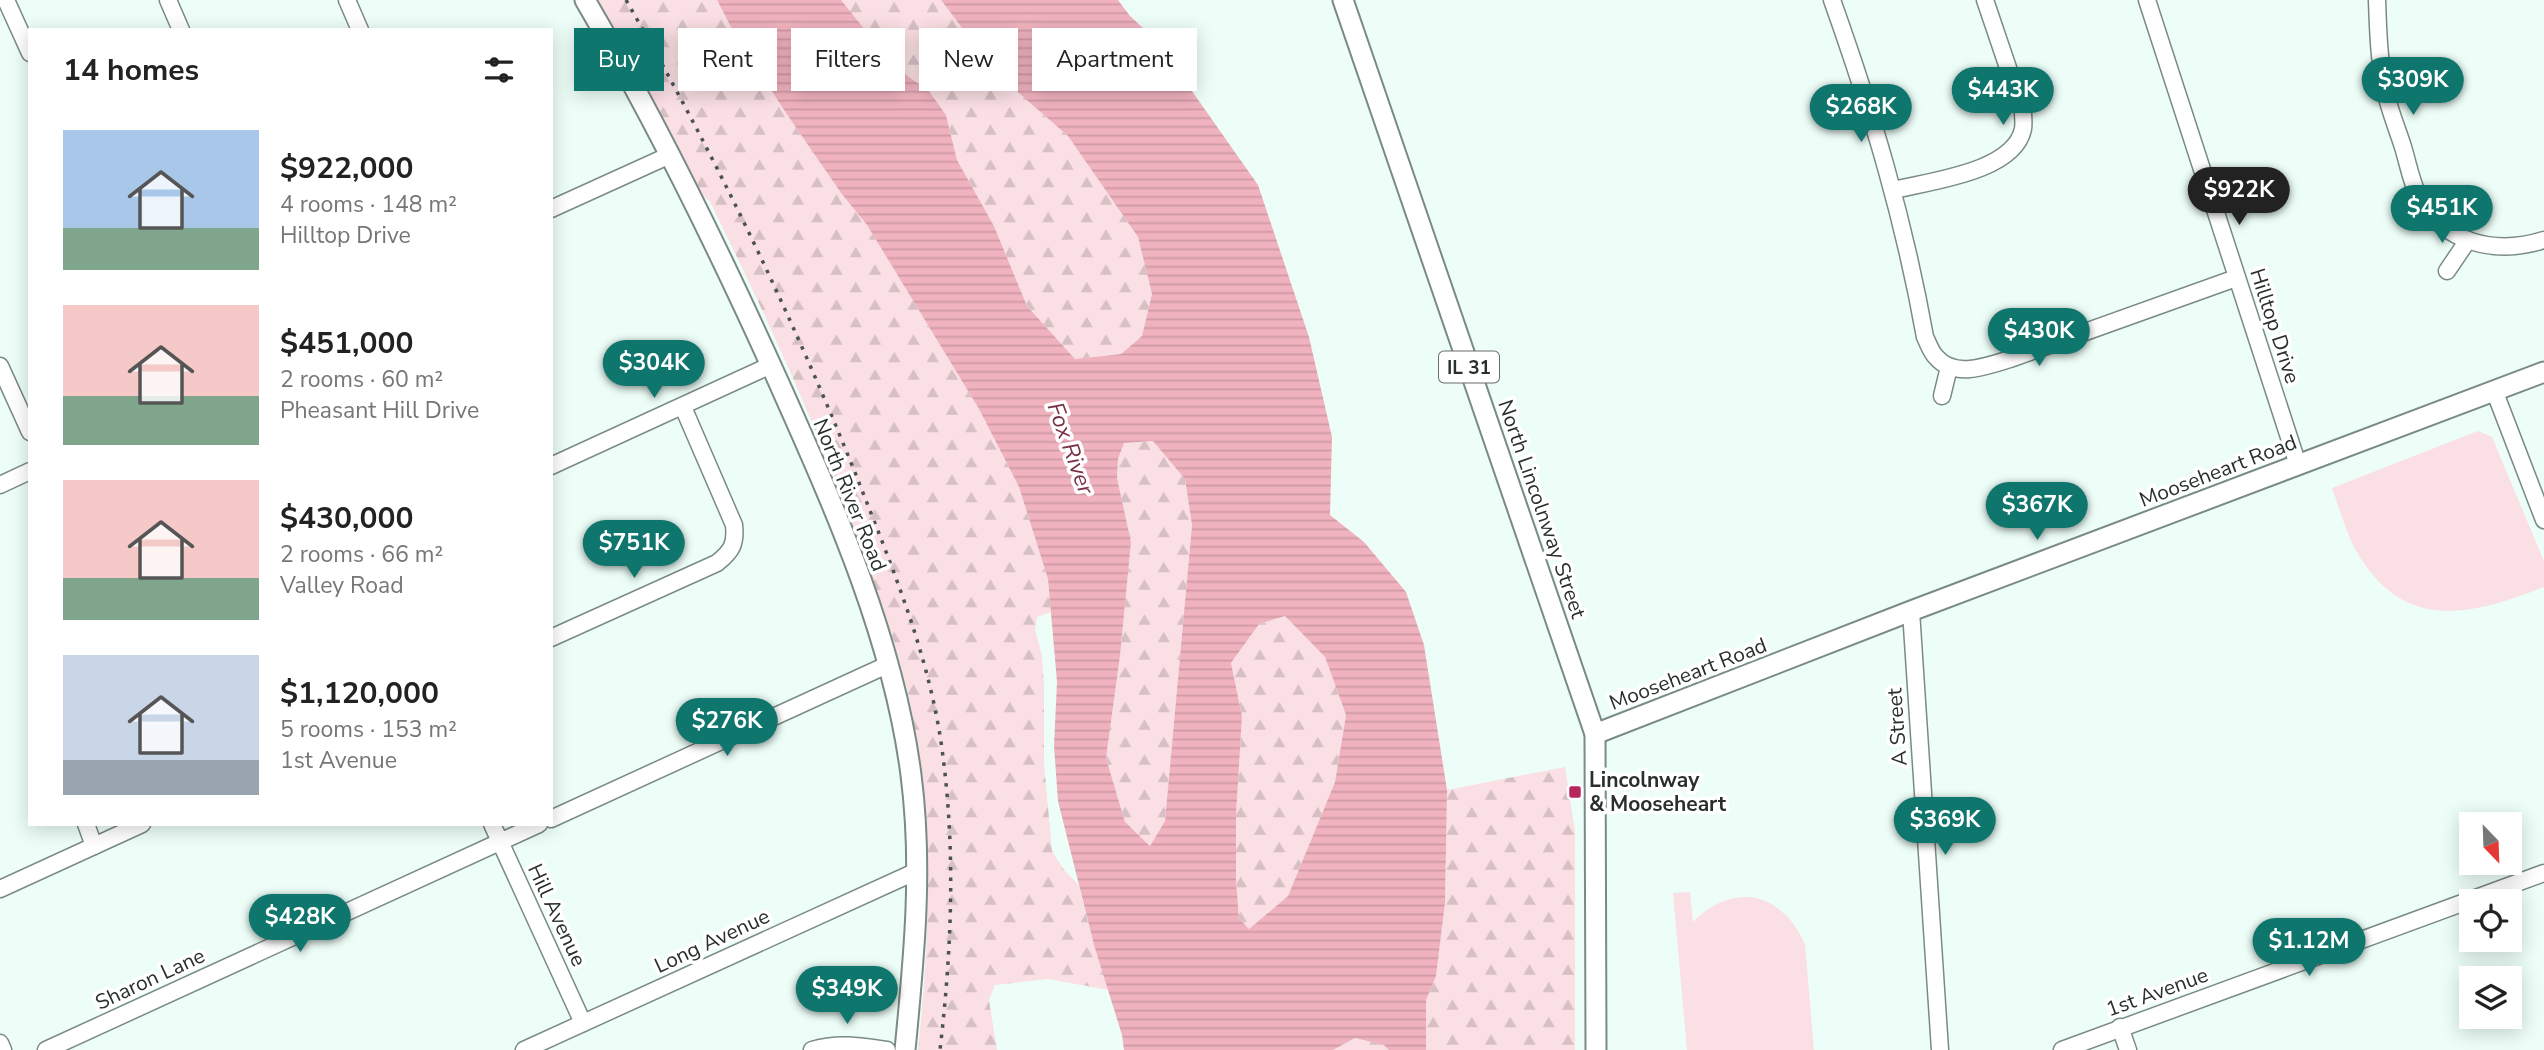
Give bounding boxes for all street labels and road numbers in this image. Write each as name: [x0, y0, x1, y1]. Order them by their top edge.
street label: Hilltop Drive: [2243, 265, 2307, 387]
road number: IL 31: [1439, 352, 1499, 382]
street label: North Lincolnway Street: [1491, 396, 1593, 623]
street label: North River Road: [807, 414, 893, 576]
street label: Mooseheart Road: [2135, 428, 2301, 514]
street label: Mooseheart Road: [1605, 631, 1771, 717]
street label: A Street: [1880, 686, 1914, 767]
street label: Hill Avenue: [521, 859, 593, 971]
street label: Long Avenue: [650, 902, 774, 980]
street label: Sharon Lane: [91, 941, 209, 1017]
street label: 1st Avenue: [2102, 961, 2212, 1023]

